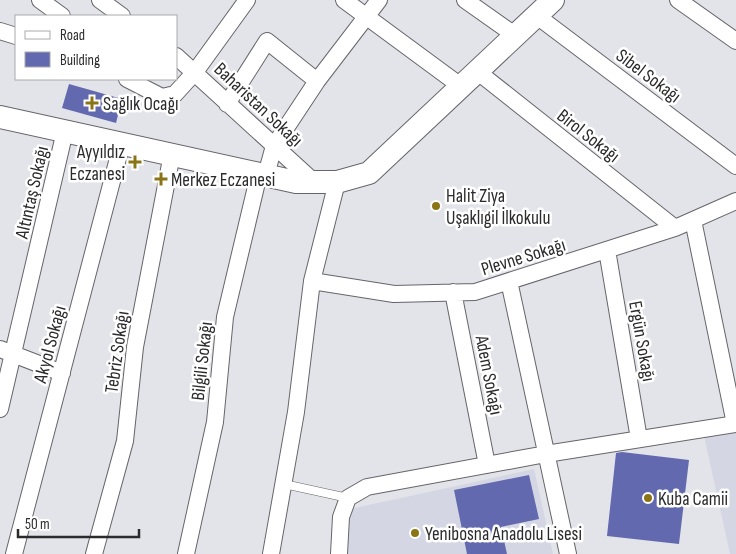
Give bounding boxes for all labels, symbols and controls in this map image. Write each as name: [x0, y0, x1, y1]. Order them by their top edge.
legend: [15, 15, 178, 80]
text: Road: [60, 26, 85, 45]
street label: Sibel Sokağı: [611, 44, 685, 108]
text: Building: [60, 51, 100, 70]
street label: Baharistan Sokağı: [209, 58, 307, 152]
place label: Sağlık Ocağı: [103, 93, 179, 116]
marker: Sağlık Ocağı: [85, 96, 99, 110]
street label: Birol Sokağı: [552, 105, 624, 168]
place label: Ayyıldız Eczanesi: [70, 141, 125, 186]
street label: Altıntaş Sokağı: [10, 144, 54, 242]
marker: Ayyıldız Eczanesi: [129, 156, 141, 168]
place label: Merkez Eczanesi: [171, 169, 275, 192]
marker: Merkez Eczanesi: [155, 173, 167, 185]
place label: Halit Ziya Uşaklıgil İlkokulu: [446, 185, 550, 230]
marker: Halit Ziya Uşaklıgil İlkokulu: [430, 200, 442, 212]
street label: Plevne Sokağı: [479, 234, 568, 281]
street label: Ergün Sokağı: [623, 299, 660, 383]
street label: Akyol Sokağı: [29, 303, 72, 386]
street label: Tebriz Sokağı: [100, 310, 135, 395]
street label: Bilgili Sokağı: [187, 321, 218, 402]
street label: Adem Sokağı: [469, 333, 507, 417]
place label: Kuba Camii: [658, 488, 728, 511]
marker: Kuba Camii: [642, 492, 654, 504]
scale bar: [18, 506, 139, 538]
text: 50 m: [25, 515, 50, 534]
place label: Yenibosna Anadolu Lisesi: [425, 523, 582, 546]
marker: Yenibosna Anadolu Lisesi: [409, 527, 421, 539]

